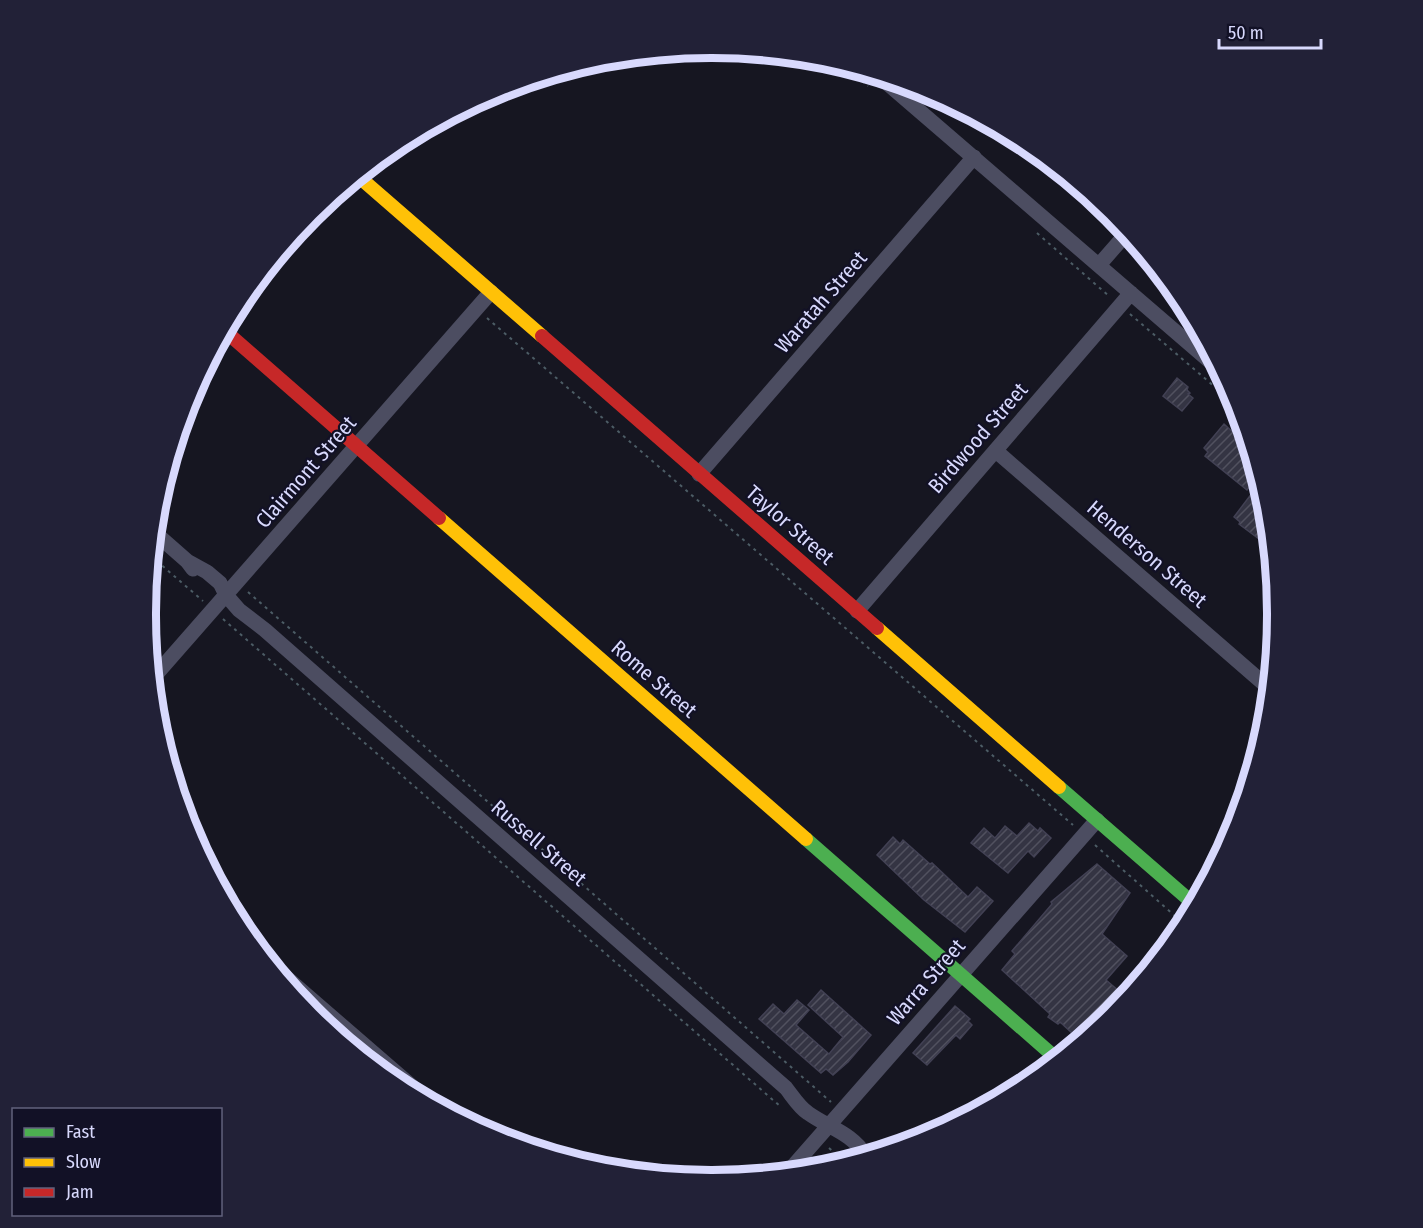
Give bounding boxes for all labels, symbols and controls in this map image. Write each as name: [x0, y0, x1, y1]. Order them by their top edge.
scale bar: [1219, 12, 1321, 50]
text: 50 m: [1228, 22, 1264, 44]
street label: Waratah Street: [770, 245, 873, 358]
street label: Birdwood Street: [923, 377, 1033, 499]
street label: Clairmont Street: [250, 410, 362, 534]
street label: Taylor Street: [741, 480, 840, 570]
street label: Henderson Street: [1082, 495, 1212, 613]
street label: Rome Street: [606, 635, 702, 723]
street label: Russell Street: [486, 794, 592, 892]
street label: Warra Street: [881, 933, 971, 1031]
legend: [12, 1108, 222, 1216]
text: Fast: [66, 1121, 95, 1143]
text: Slow: [66, 1151, 101, 1173]
text: Jam: [66, 1181, 94, 1203]

